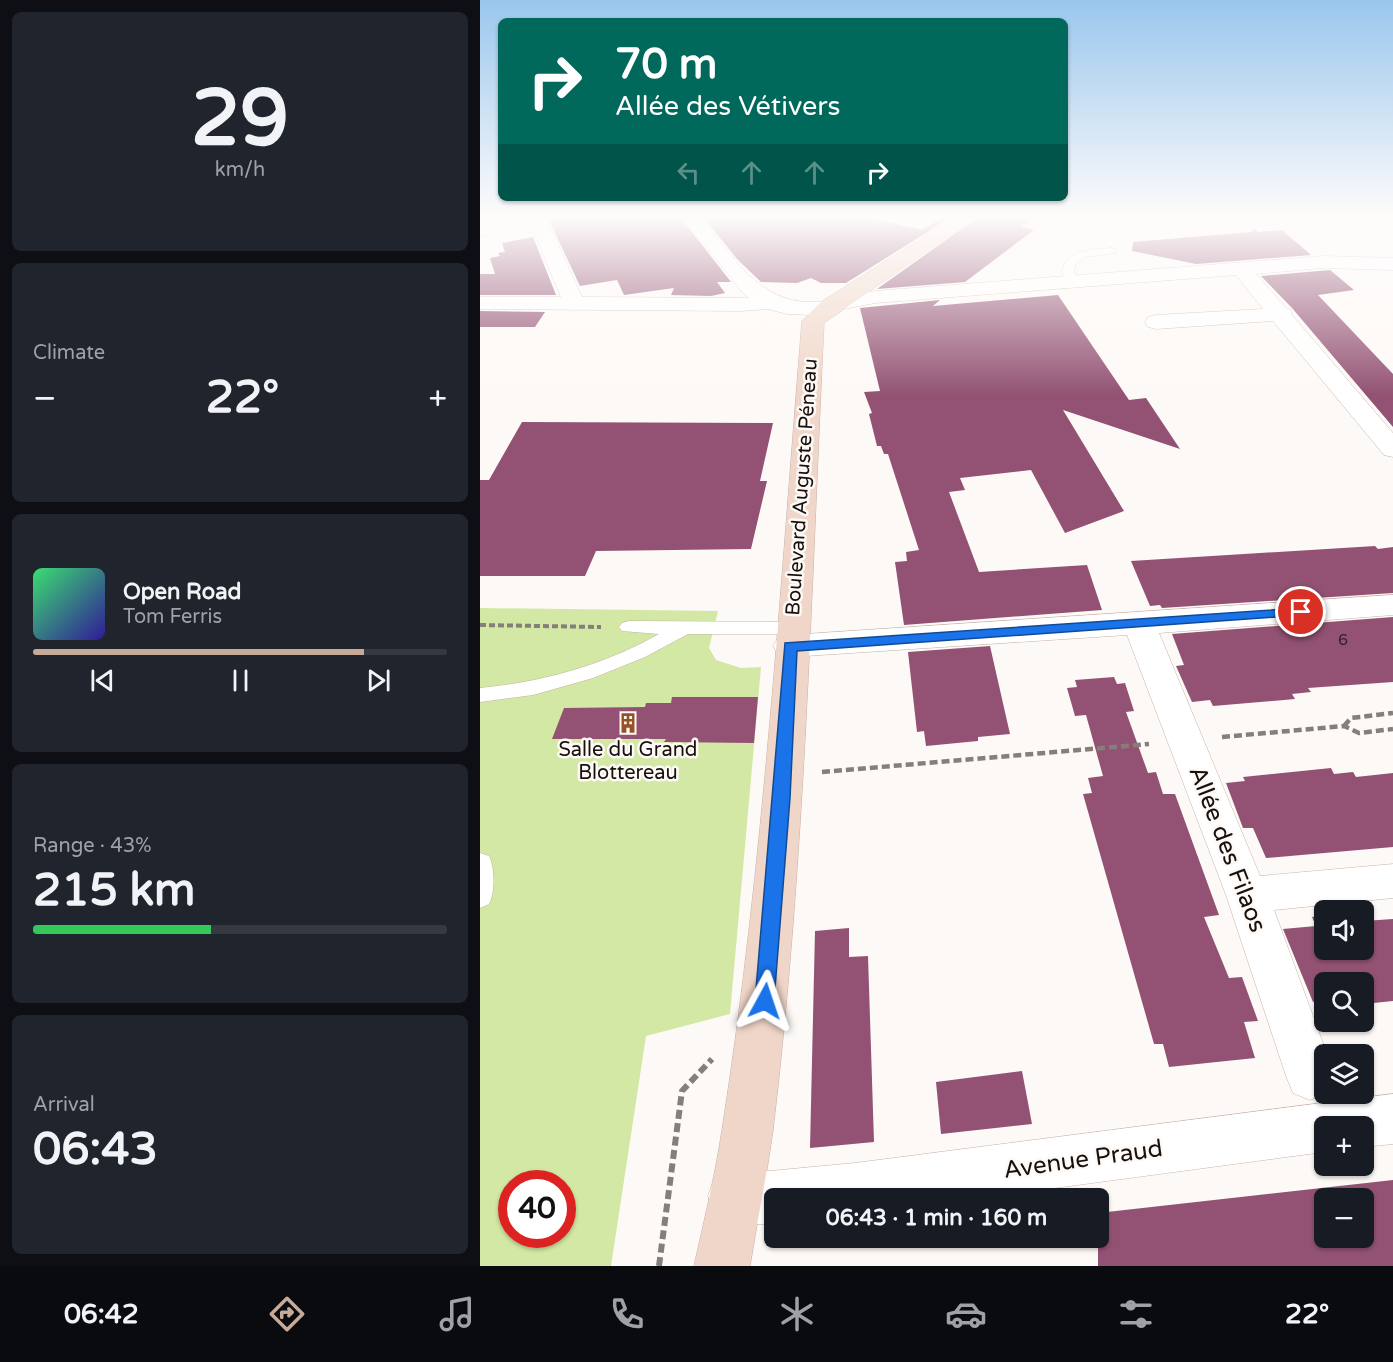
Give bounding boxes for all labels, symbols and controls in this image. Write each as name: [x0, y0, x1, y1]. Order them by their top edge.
text: 70 m: [615, 39, 717, 90]
icon: right: [516, 42, 594, 120]
text: 29: [191, 72, 289, 166]
text: Allée des Vétivers: [615, 90, 841, 123]
icon: left: [672, 156, 705, 189]
icon: ahead: [735, 156, 768, 189]
icon: ahead: [798, 156, 831, 189]
icon: right: [861, 156, 894, 189]
text: km/h: [215, 158, 265, 182]
text: Climate: [33, 341, 105, 365]
street label: Boulevard Auguste Péneau: [781, 358, 823, 616]
text: 22°: [206, 371, 279, 425]
text: −: [33, 379, 57, 418]
text: +: [428, 379, 447, 418]
text: Open Road: [123, 579, 241, 605]
pin: [1275, 586, 1326, 637]
icon: arrive: [1284, 595, 1317, 628]
text: Tom Ferris: [123, 605, 222, 629]
house number: 6: [1338, 630, 1348, 650]
icon: previous: [86, 664, 119, 697]
icon: pause: [224, 664, 257, 697]
icon: next: [362, 664, 395, 697]
building icon: Salle du Grand Blottereau: [616, 711, 640, 735]
place label: Salle du Grand Blottereau: [559, 738, 697, 785]
street label: Allée des Filaos: [1183, 762, 1273, 936]
text: Range · 43%: [33, 834, 152, 858]
text: 215 km: [33, 864, 195, 918]
map controls: [1314, 900, 1374, 1248]
button: sound: [1314, 900, 1374, 960]
position arrow: [733, 969, 797, 1033]
button: search: [1314, 972, 1374, 1032]
button: layers: [1314, 1044, 1374, 1104]
text: Arrival: [33, 1093, 95, 1117]
button: +: [1314, 1116, 1374, 1176]
text: 06:43: [33, 1123, 158, 1177]
street label: Avenue Praud: [1002, 1134, 1165, 1185]
speed limit sign: 40: [498, 1170, 576, 1248]
button: −: [1314, 1188, 1374, 1248]
text: 06:43 · 1 min · 160 m: [826, 1205, 1047, 1231]
icon: directions: [266, 1293, 308, 1335]
icon: music: [436, 1293, 478, 1335]
icon: phone: [606, 1293, 648, 1335]
icon: climate: [776, 1293, 818, 1335]
icon: car: [945, 1293, 987, 1335]
icon: filters: [1115, 1293, 1157, 1335]
text: 06:42: [64, 1298, 139, 1331]
text: 22°: [1285, 1298, 1329, 1331]

